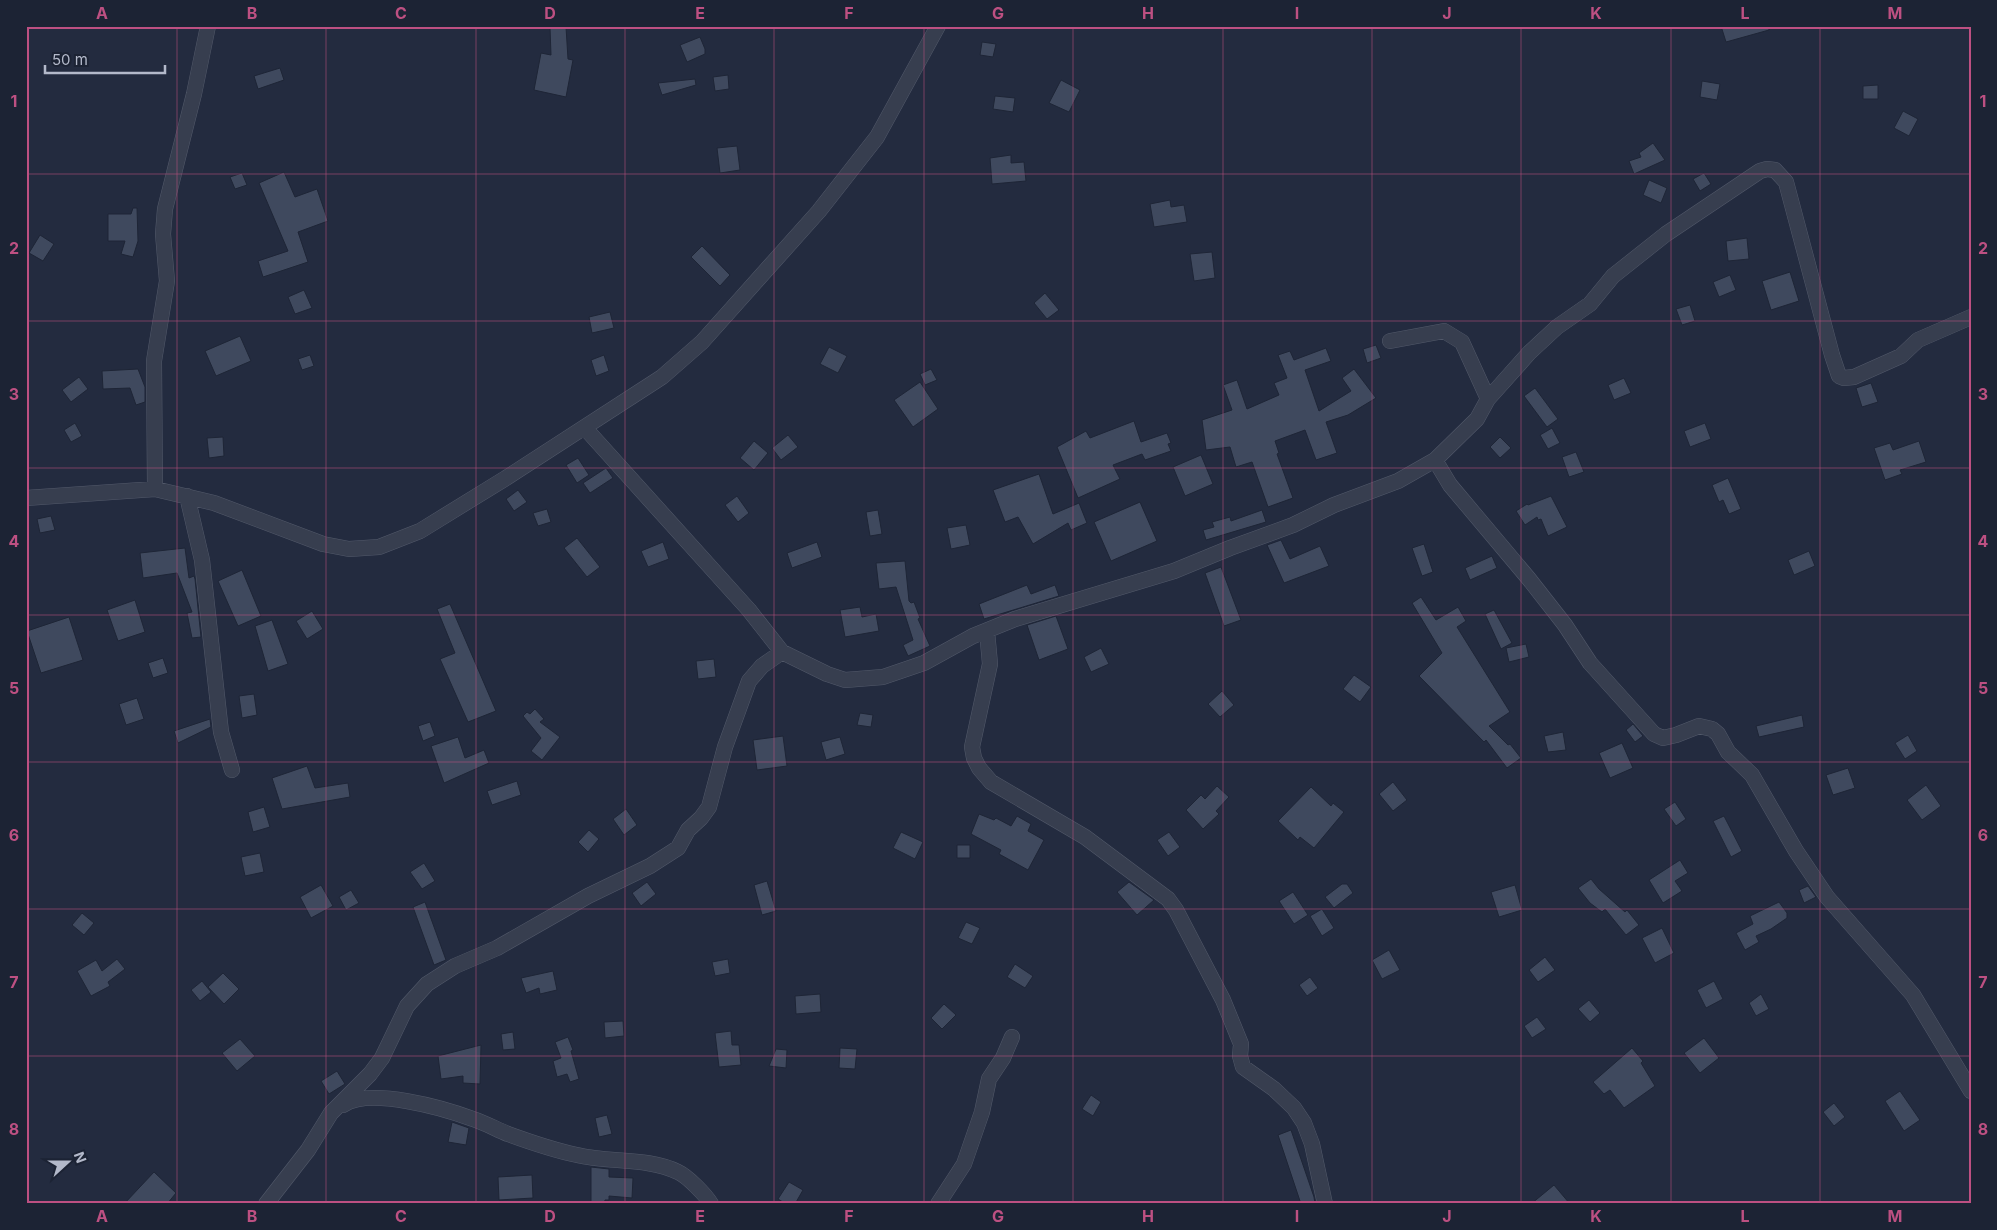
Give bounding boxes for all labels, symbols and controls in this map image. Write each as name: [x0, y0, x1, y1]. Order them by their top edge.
text: A: [96, 3, 108, 23]
text: B: [247, 3, 257, 23]
text: C: [395, 3, 407, 23]
text: D: [544, 3, 556, 23]
text: E: [695, 3, 705, 23]
text: F: [844, 3, 854, 23]
text: G: [992, 3, 1004, 23]
text: H: [1142, 3, 1154, 23]
text: I: [1295, 3, 1299, 23]
text: J: [1442, 3, 1452, 23]
text: K: [1590, 3, 1602, 23]
text: L: [1740, 3, 1750, 23]
text: M: [1888, 3, 1902, 23]
scale bar: [45, 42, 165, 74]
text: 50 m: [52, 50, 88, 69]
text: 1: [11, 91, 17, 111]
text: 1: [1980, 91, 1986, 111]
text: 2: [9, 238, 19, 258]
text: 2: [1978, 238, 1988, 258]
text: 3: [9, 384, 19, 404]
text: 3: [1978, 384, 1988, 404]
text: 4: [9, 531, 20, 551]
text: 4: [1978, 531, 1989, 551]
text: 5: [9, 678, 19, 698]
text: 5: [1978, 678, 1988, 698]
text: 6: [9, 825, 19, 845]
text: 6: [1978, 825, 1988, 845]
text: 7: [9, 972, 19, 992]
text: 7: [1978, 972, 1988, 992]
text: 8: [9, 1119, 19, 1139]
text: 8: [1978, 1119, 1988, 1139]
north arrow: [42, 1138, 92, 1188]
text: N: [71, 1149, 90, 1165]
text: A: [96, 1206, 108, 1226]
text: B: [247, 1206, 257, 1226]
text: C: [395, 1206, 407, 1226]
text: D: [544, 1206, 556, 1226]
text: E: [695, 1206, 705, 1226]
text: F: [844, 1206, 854, 1226]
text: G: [992, 1206, 1004, 1226]
text: H: [1142, 1206, 1154, 1226]
text: I: [1295, 1206, 1299, 1226]
text: J: [1442, 1206, 1452, 1226]
text: K: [1590, 1206, 1602, 1226]
text: L: [1740, 1206, 1750, 1226]
text: M: [1888, 1206, 1902, 1226]

